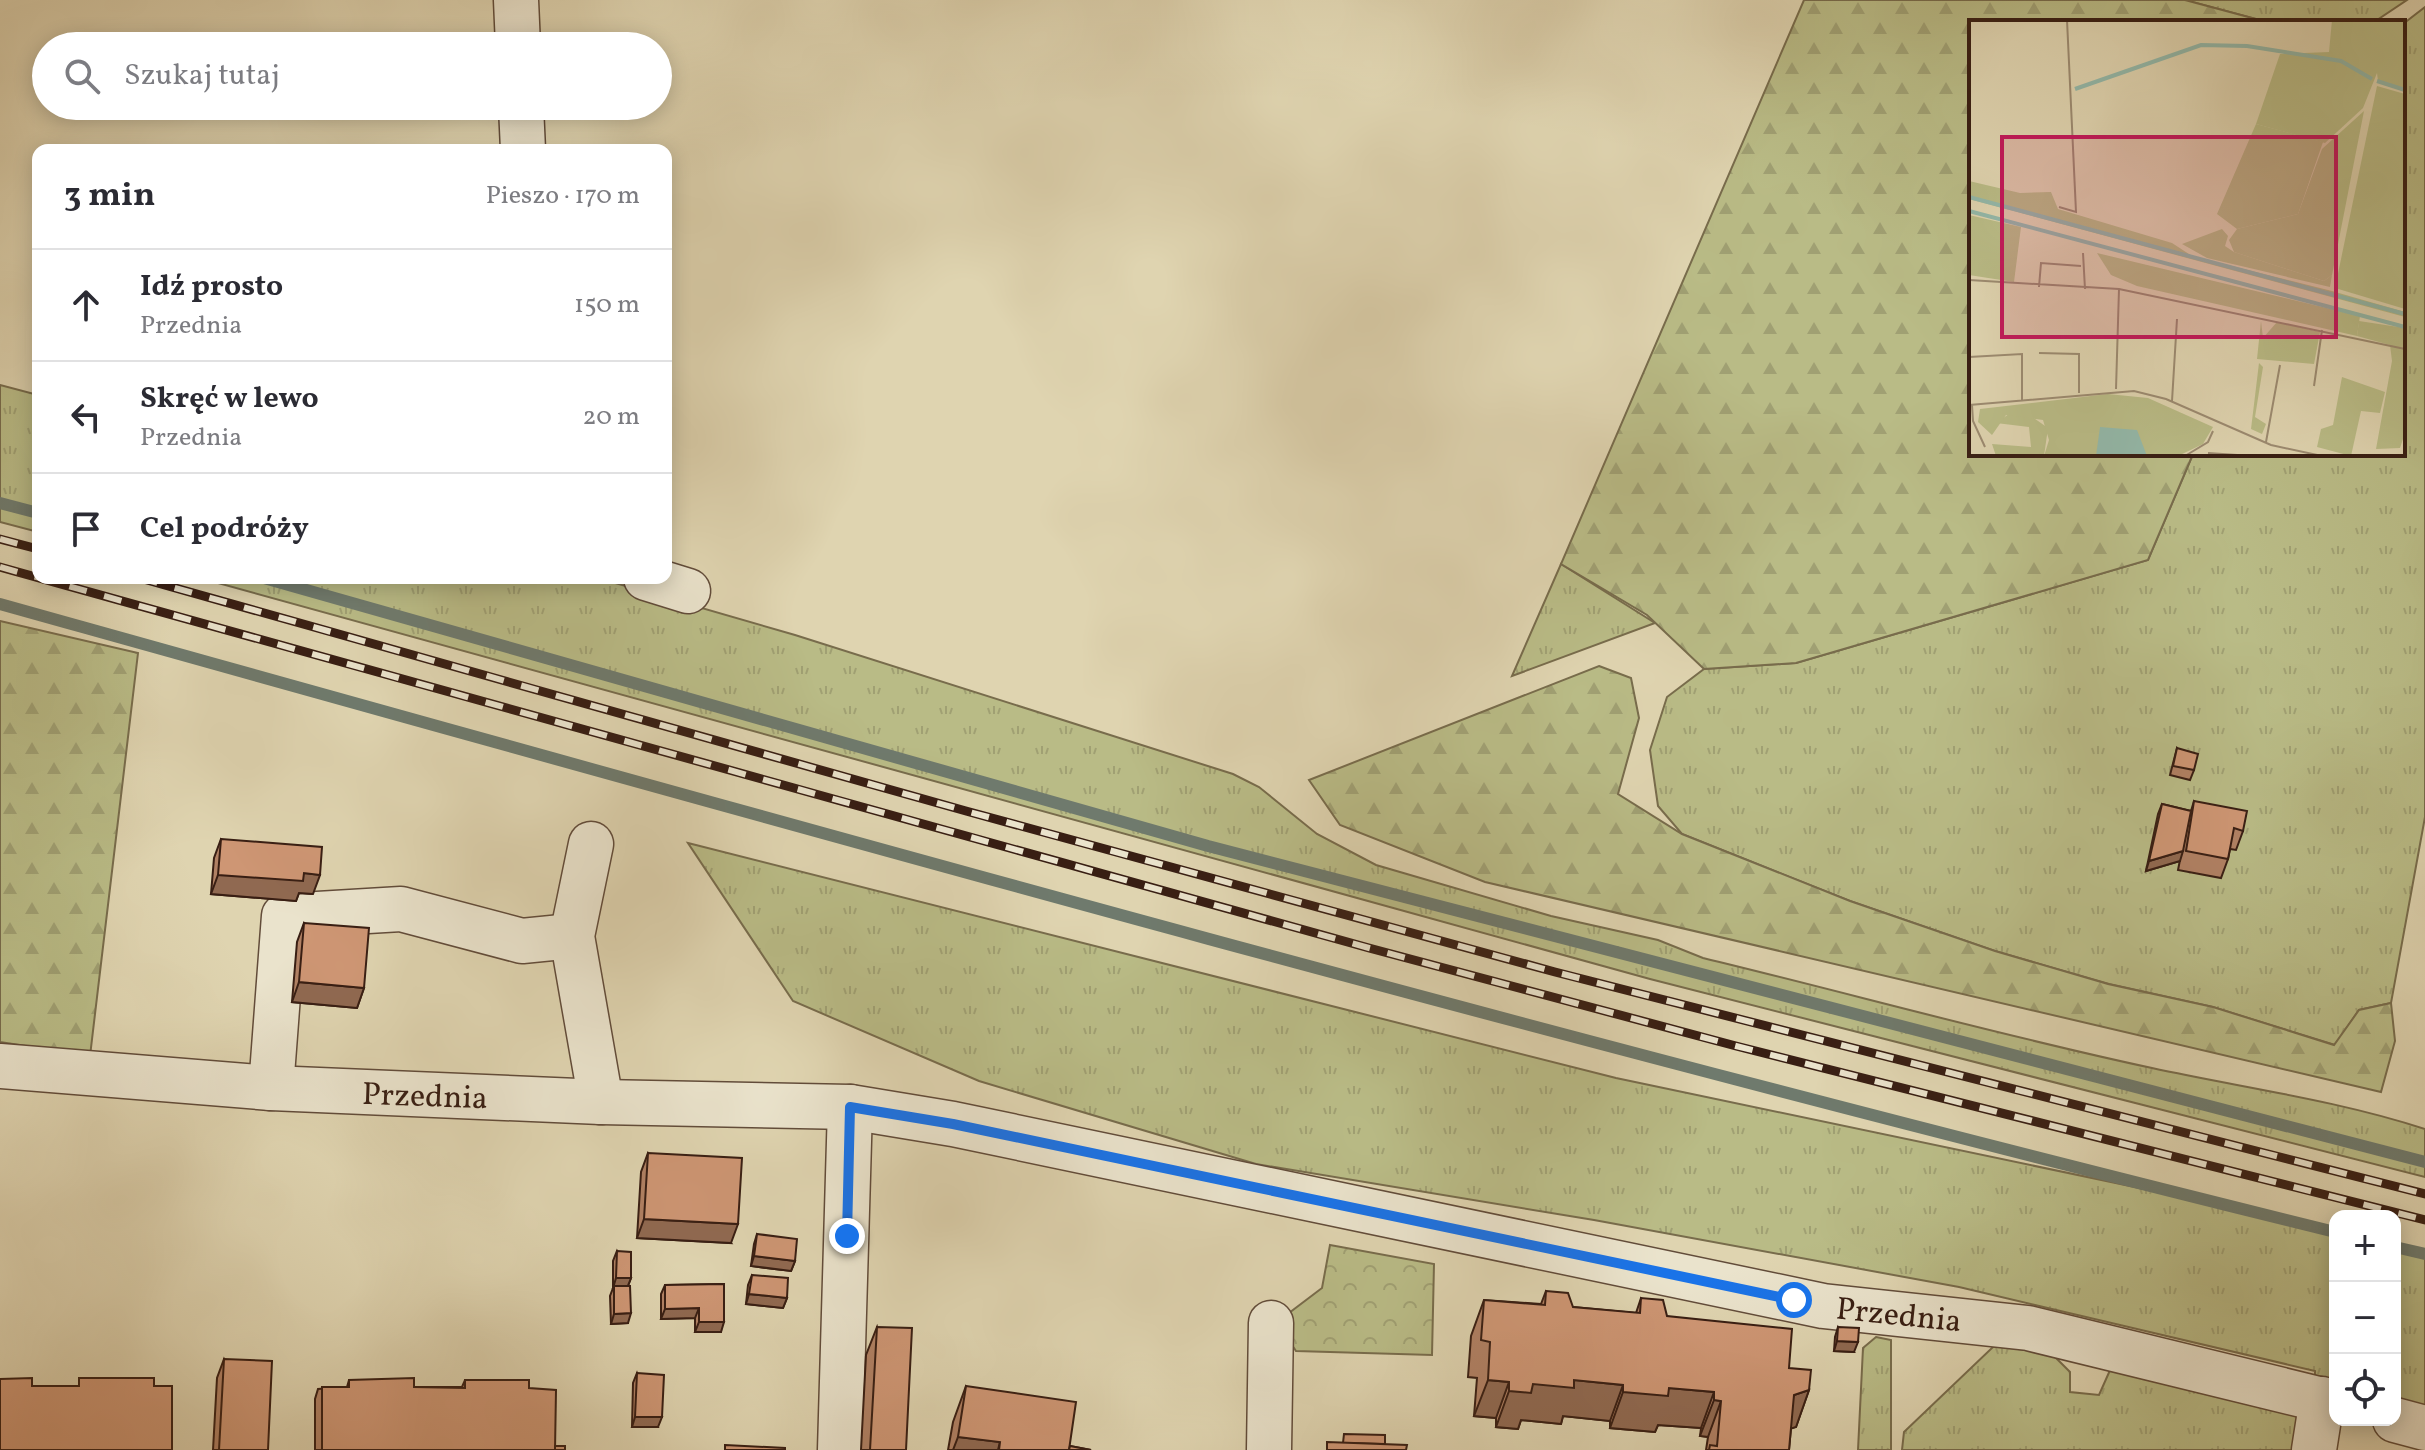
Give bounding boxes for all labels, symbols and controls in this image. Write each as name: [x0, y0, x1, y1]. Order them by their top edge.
inset map: [1969, 20, 2405, 456]
search box: [32, 32, 672, 120]
icon: search: [60, 54, 104, 98]
text: Szukaj tutaj: [124, 55, 280, 97]
text: 3 min: [64, 173, 155, 220]
text: Pieszo · 170 m: [486, 178, 640, 214]
text: Idź prosto: [140, 266, 283, 308]
icon: ahead: [64, 283, 108, 327]
text: 150 m: [574, 287, 640, 323]
text: Przednia: [140, 308, 242, 344]
text: Skręć w lewo: [140, 378, 319, 420]
icon: left: [64, 395, 108, 439]
text: 20 m: [582, 399, 640, 435]
text: Przednia: [140, 420, 242, 456]
icon: arrive: [64, 507, 108, 551]
text: Cel podróży: [140, 508, 309, 550]
street label: Przednia: [361, 1074, 489, 1122]
map controls: [2329, 1210, 2401, 1426]
button: +: [2329, 1210, 2401, 1282]
route end: [829, 1218, 865, 1254]
route start: [1776, 1282, 1812, 1318]
button: −: [2329, 1282, 2401, 1354]
street label: Przednia: [1834, 1289, 1964, 1345]
button: locate: [2329, 1354, 2401, 1426]

